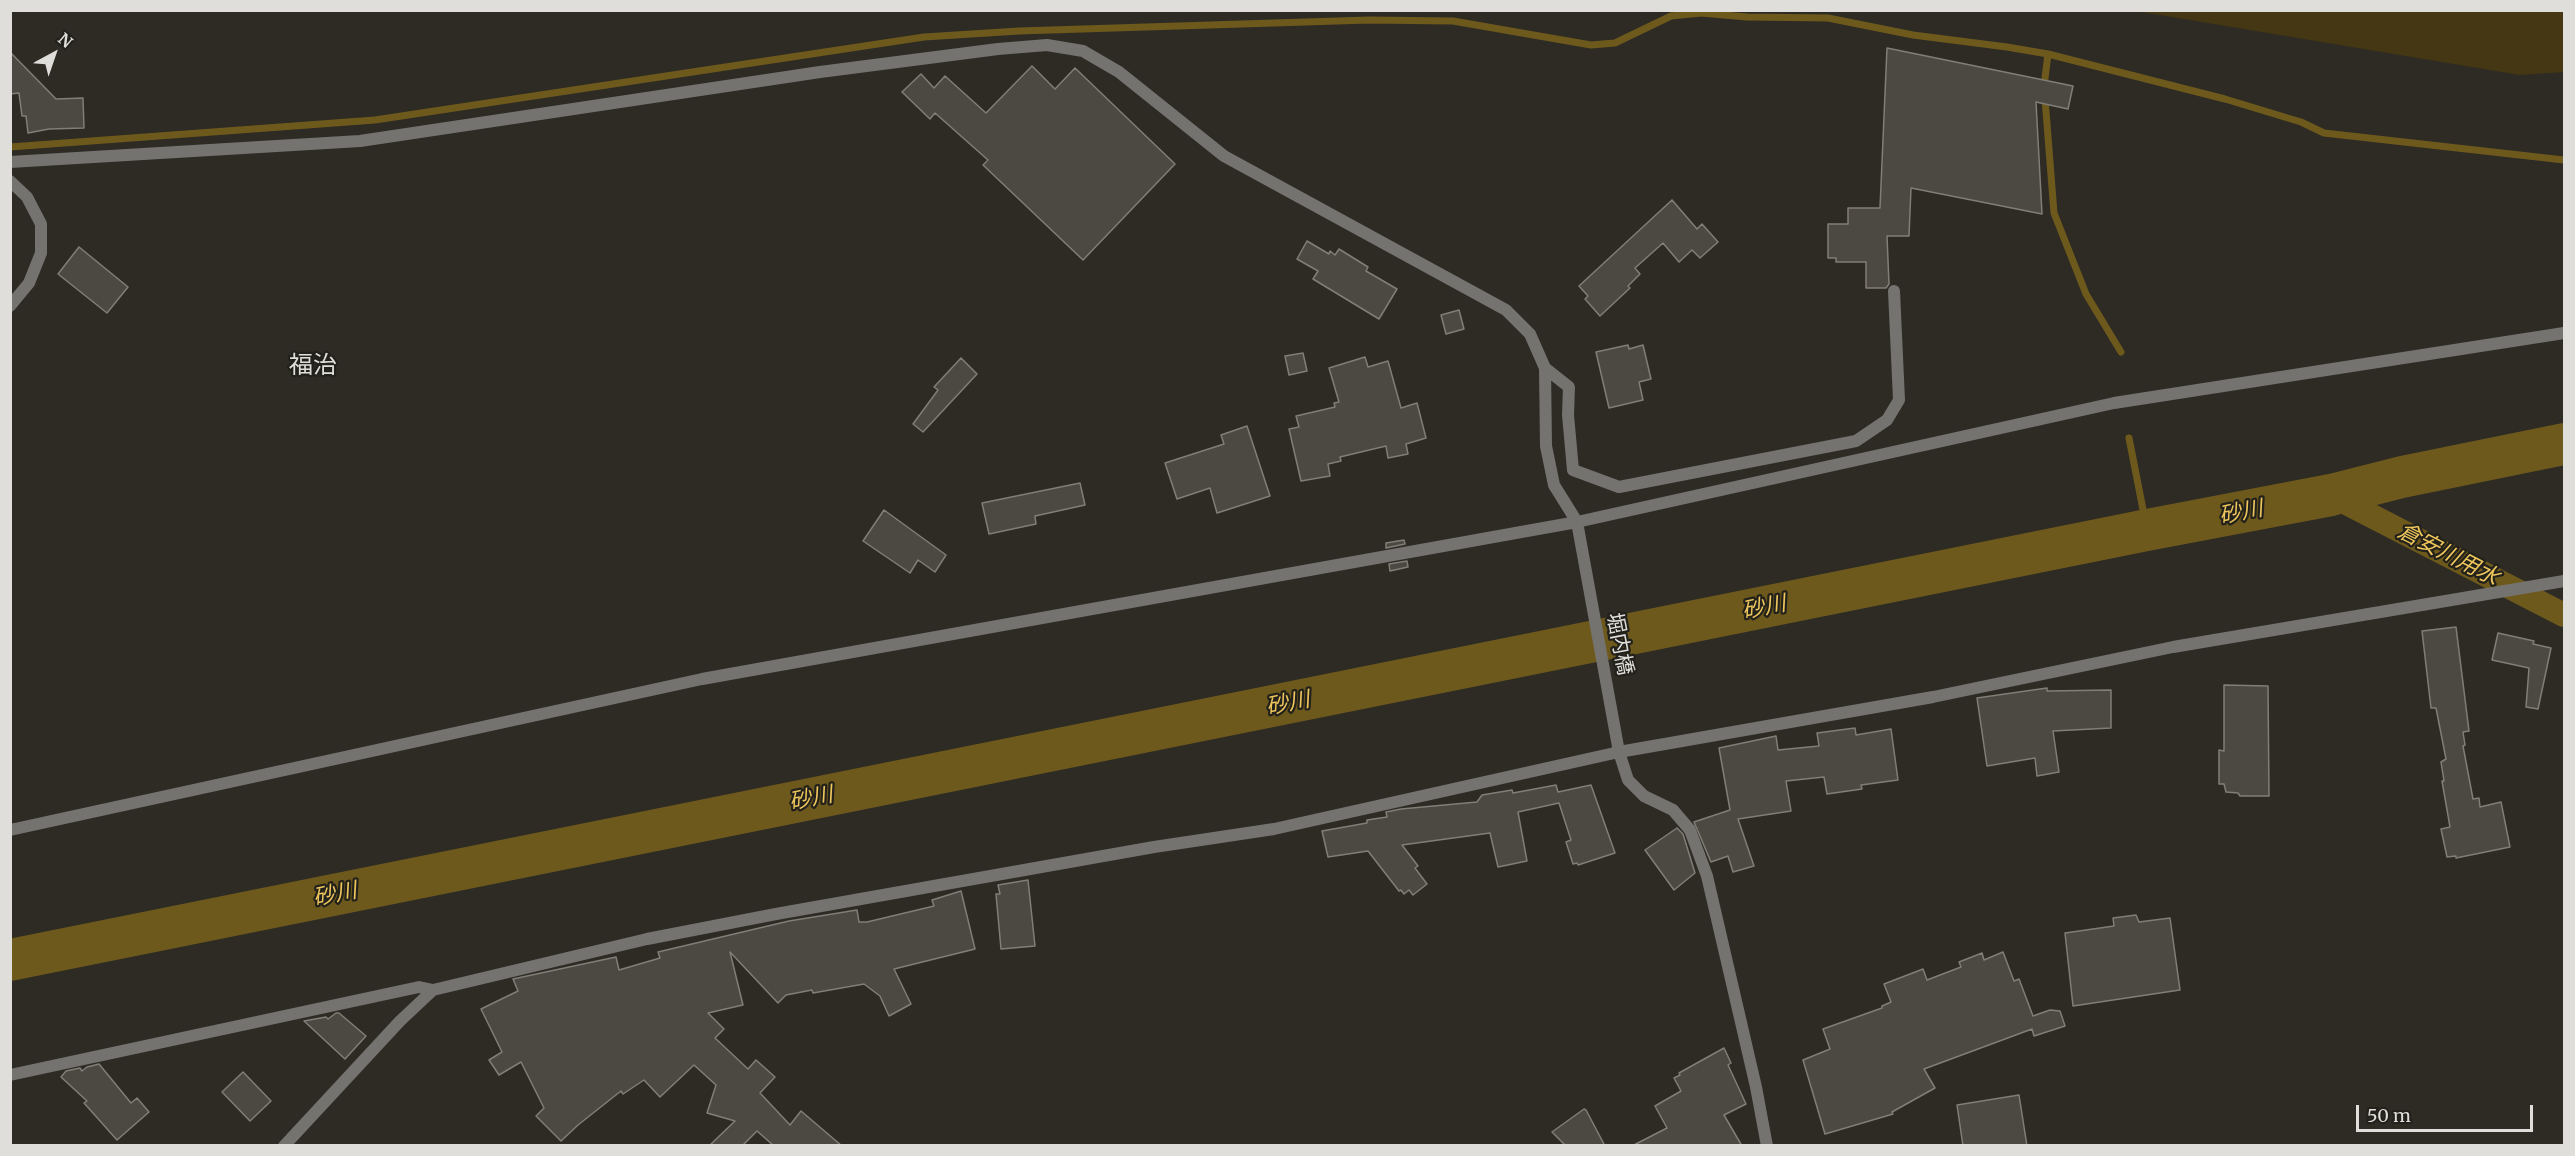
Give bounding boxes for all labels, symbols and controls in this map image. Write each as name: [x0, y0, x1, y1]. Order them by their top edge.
north arrow: [24, 24, 84, 84]
text: N: [54, 28, 77, 52]
district label: 福治: [289, 352, 337, 380]
water label: 砂川: [2217, 496, 2265, 530]
water label: 倉安川用水: [2393, 518, 2503, 592]
water label: 砂川: [1740, 591, 1788, 625]
street label: 堀内橋: [1601, 611, 1637, 677]
water label: 砂川: [1264, 687, 1312, 721]
water label: 砂川: [787, 782, 835, 816]
water label: 砂川: [311, 878, 359, 912]
scale bar: [2359, 1093, 2536, 1131]
text: 50 m: [2367, 1104, 2411, 1127]

